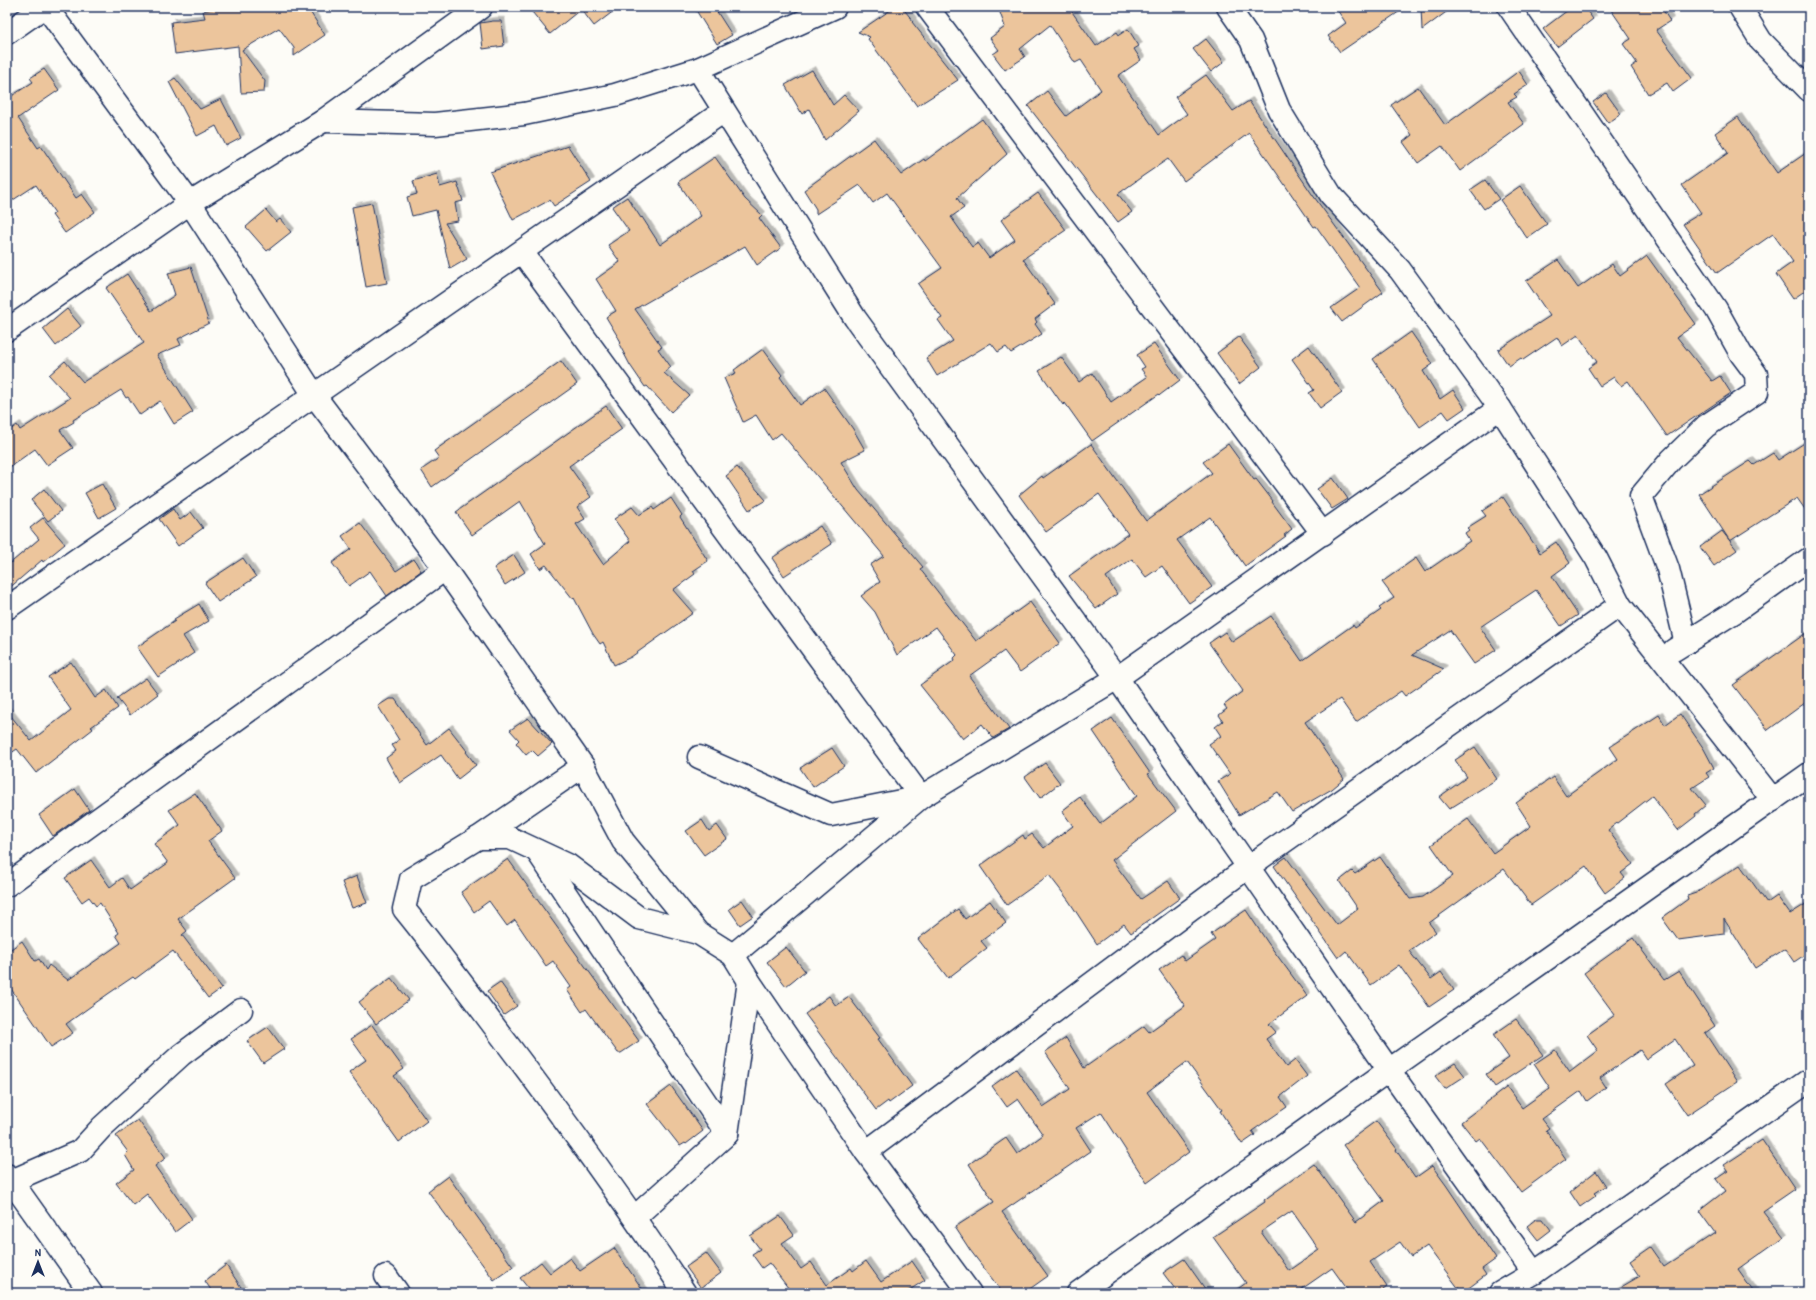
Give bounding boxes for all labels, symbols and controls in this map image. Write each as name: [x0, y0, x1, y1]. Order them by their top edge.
north arrow: [18, 1242, 58, 1282]
text: N: [35, 1245, 41, 1259]

